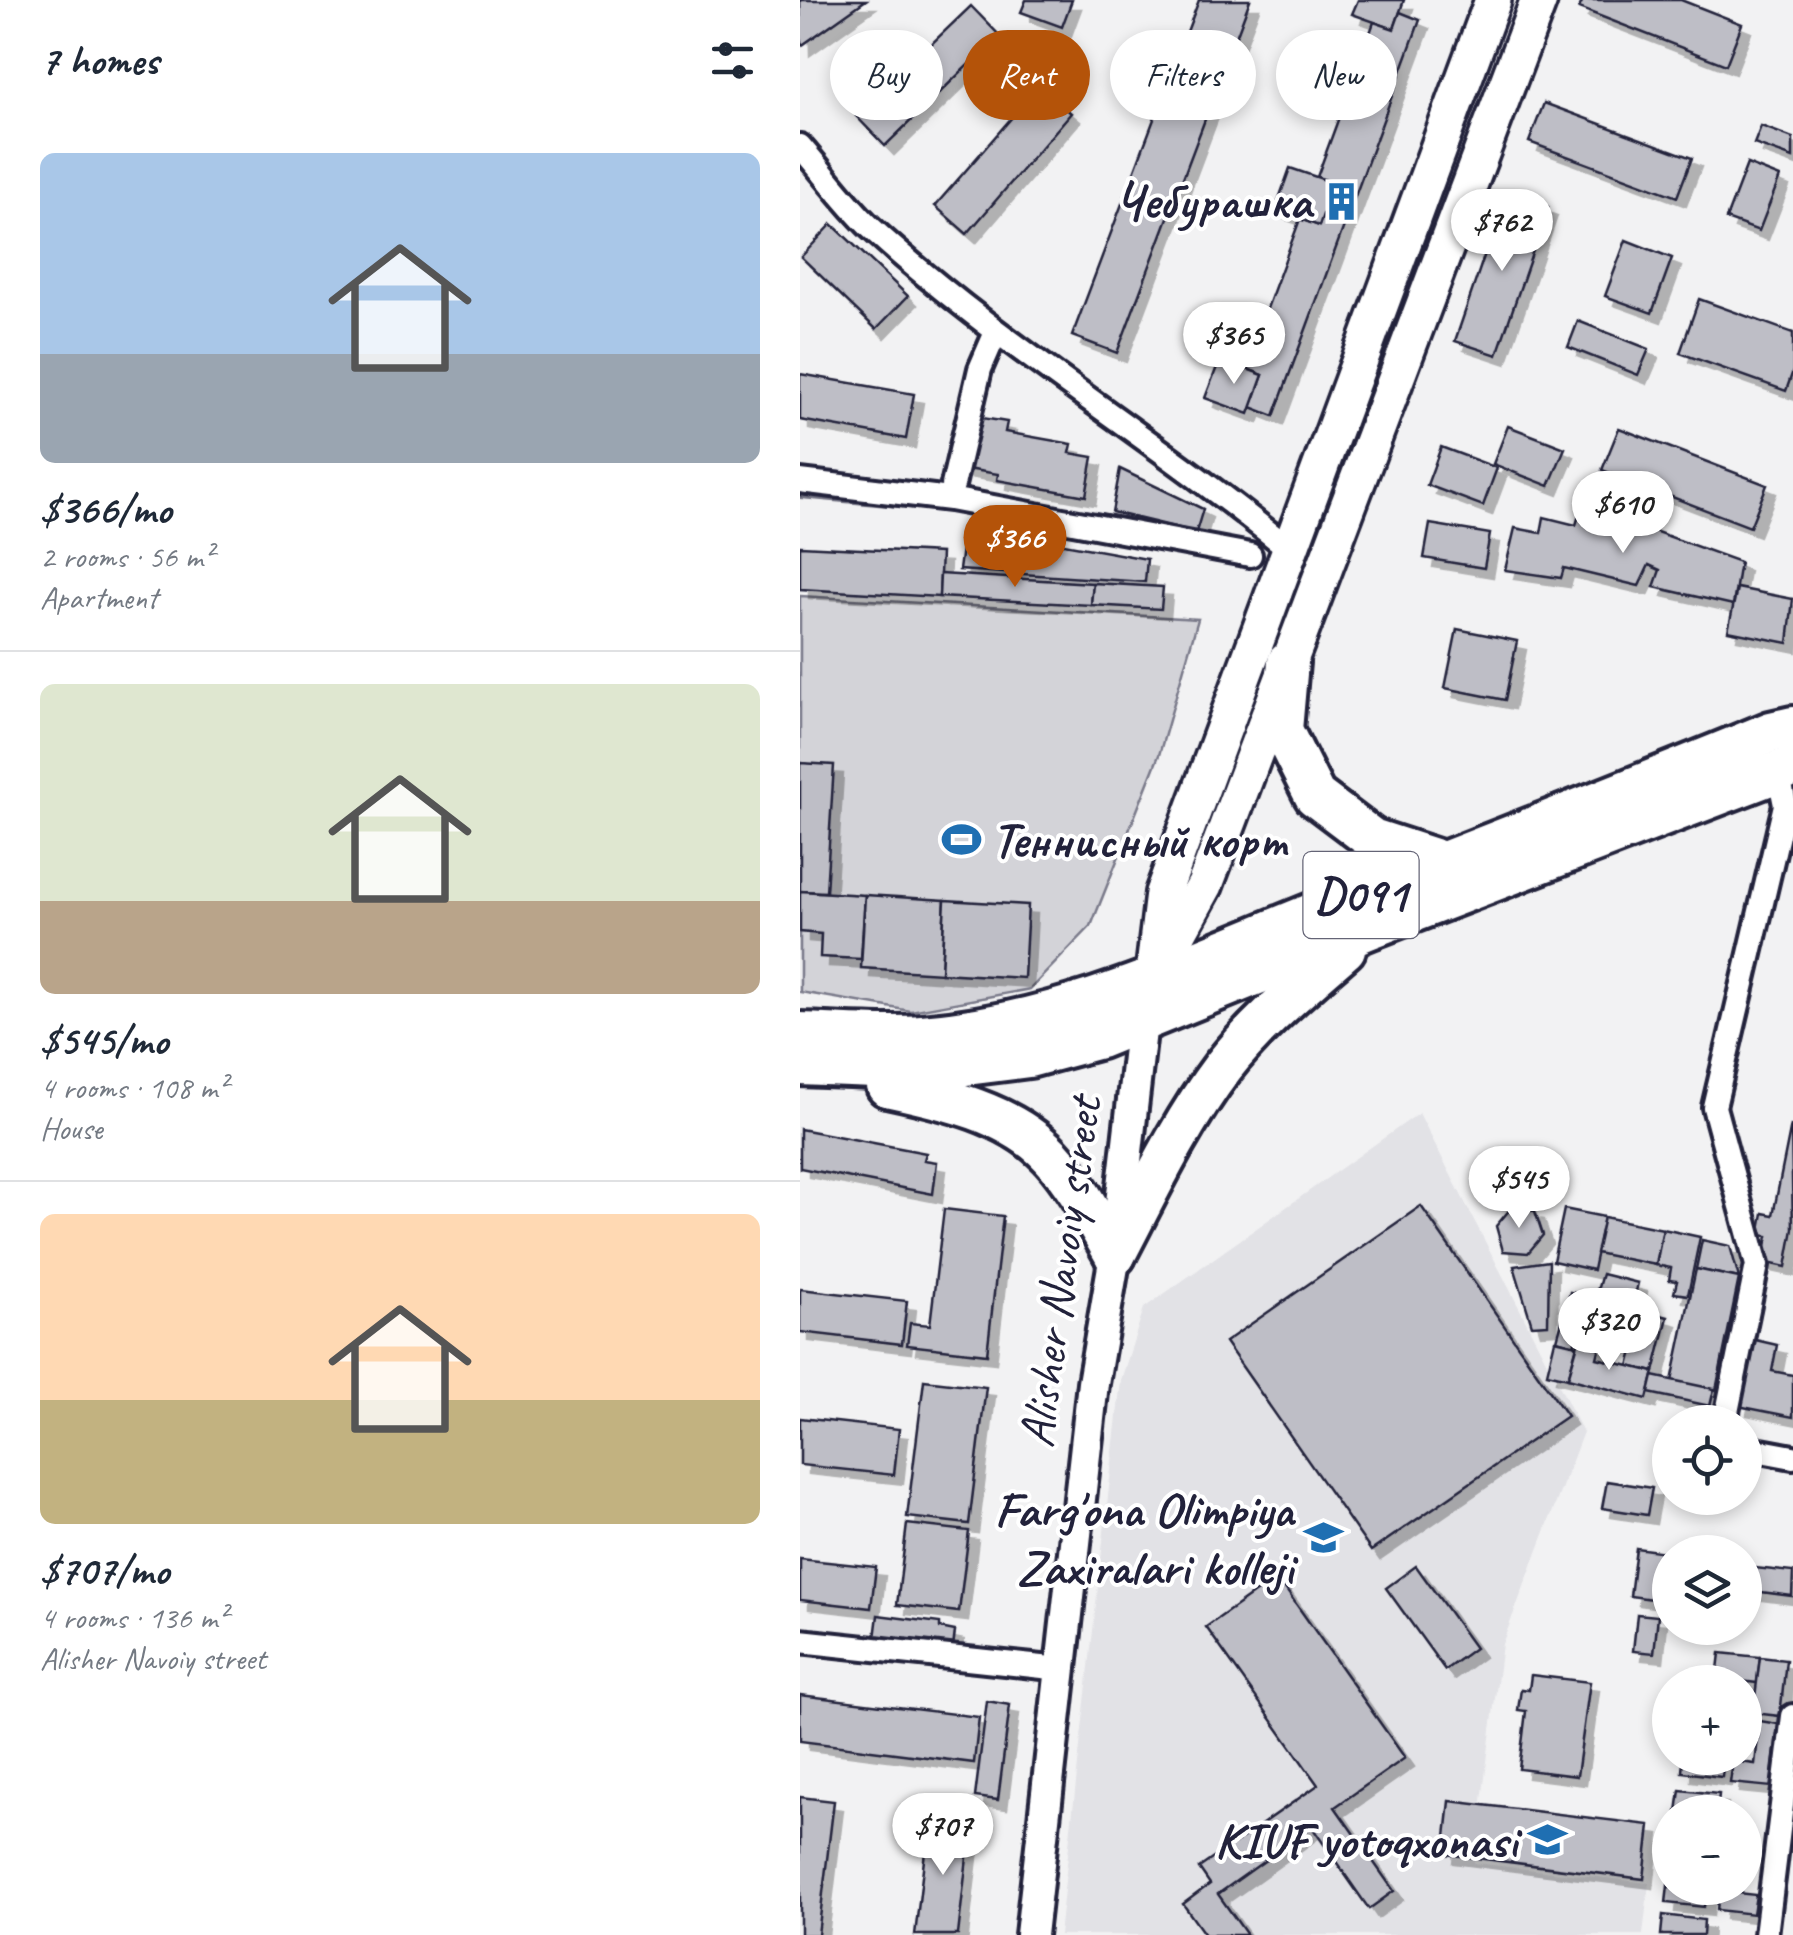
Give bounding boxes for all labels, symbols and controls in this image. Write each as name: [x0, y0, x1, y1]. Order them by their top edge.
chip: Buy: [830, 30, 943, 120]
chip: Rent: [963, 30, 1090, 120]
chip: Filters: [1110, 30, 1256, 120]
chip: New: [1276, 30, 1397, 120]
icon: filters: [705, 33, 760, 88]
text: 7 homes: [40, 34, 158, 87]
place label: Чебурашка: [1114, 170, 1315, 233]
building icon: Чебурашка: [1320, 180, 1362, 222]
pin: $762: [1443, 189, 1561, 274]
text: $762: [1473, 201, 1531, 242]
icon: home: [310, 218, 490, 398]
pin: $365: [1175, 302, 1293, 387]
text: $365: [1205, 314, 1263, 355]
pin: $610: [1564, 471, 1682, 556]
text: $366/mo: [40, 483, 171, 536]
text: $610: [1594, 483, 1652, 524]
pin: $366: [956, 505, 1074, 590]
text: $366: [986, 517, 1044, 558]
text: 2 rooms · 56 m²: [40, 536, 213, 577]
text: Apartment: [40, 577, 158, 618]
icon: home: [310, 749, 490, 929]
place label: Теннисный корт: [992, 809, 1289, 872]
sports icon: Теннисный корт: [941, 819, 983, 861]
road number: D091: [1304, 852, 1418, 938]
text: $545/mo: [40, 1014, 168, 1067]
text: 4 rooms · 108 m²: [40, 1067, 227, 1108]
street label: Alisher Navoiy street: [1004, 1089, 1116, 1451]
text: House: [40, 1108, 102, 1149]
pin: $545: [1460, 1146, 1578, 1231]
text: $545: [1491, 1158, 1547, 1199]
icon: home: [310, 1279, 490, 1459]
pin: $320: [1550, 1288, 1668, 1373]
text: $320: [1580, 1300, 1638, 1341]
map controls: [1652, 1405, 1762, 1905]
button: locate: [1652, 1405, 1762, 1515]
place label: Farg'ona Olimpiya Zaxiralari kolleji: [995, 1478, 1299, 1599]
school or university icon: Farg'ona Olimpiya Zaxiralari kolleji: [1302, 1517, 1344, 1559]
button: layers: [1652, 1535, 1762, 1645]
text: $707/mo: [40, 1544, 169, 1597]
text: 4 rooms · 136 m²: [40, 1597, 227, 1638]
text: Alisher Navoiy street: [40, 1638, 266, 1679]
button: +: [1652, 1665, 1762, 1775]
pin: $707: [884, 1793, 1002, 1878]
button: −: [1652, 1795, 1762, 1905]
text: $707: [914, 1805, 972, 1846]
place label: KIUF yotoqxonasi: [1215, 1809, 1523, 1872]
school or university icon: KIUF yotoqxonasi: [1526, 1819, 1568, 1861]

